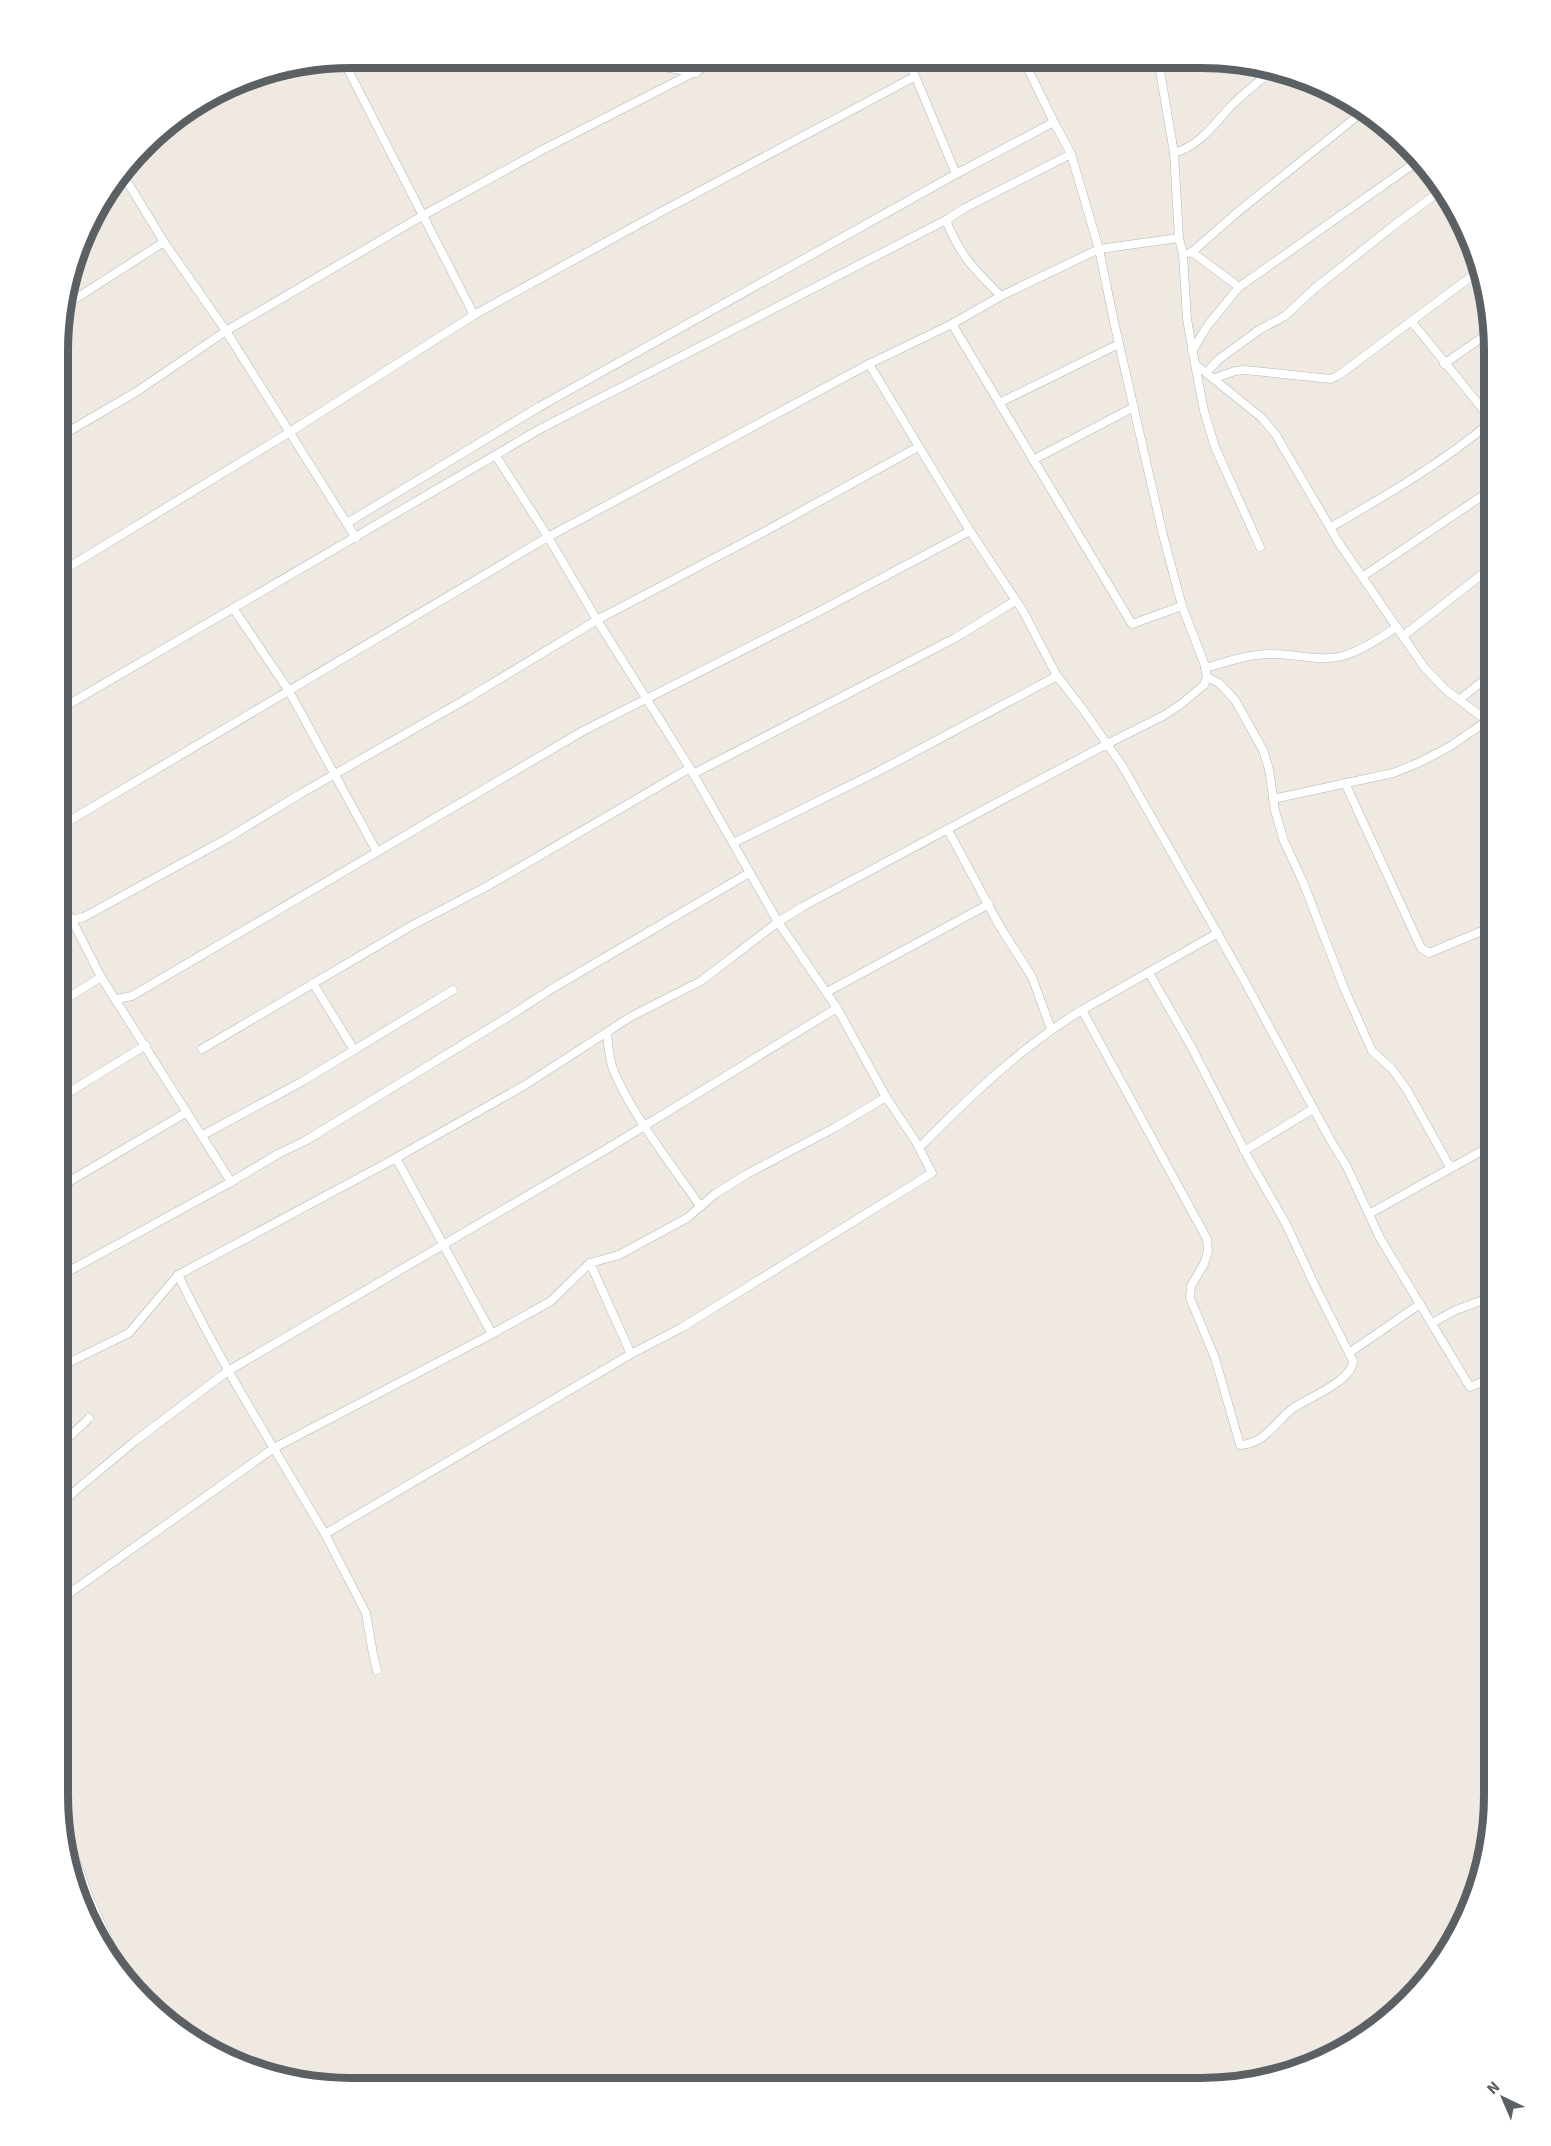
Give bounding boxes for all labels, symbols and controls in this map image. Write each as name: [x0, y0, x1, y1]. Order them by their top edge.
north arrow: [1473, 2068, 1533, 2128]
text: N: [1482, 2076, 1505, 2100]

